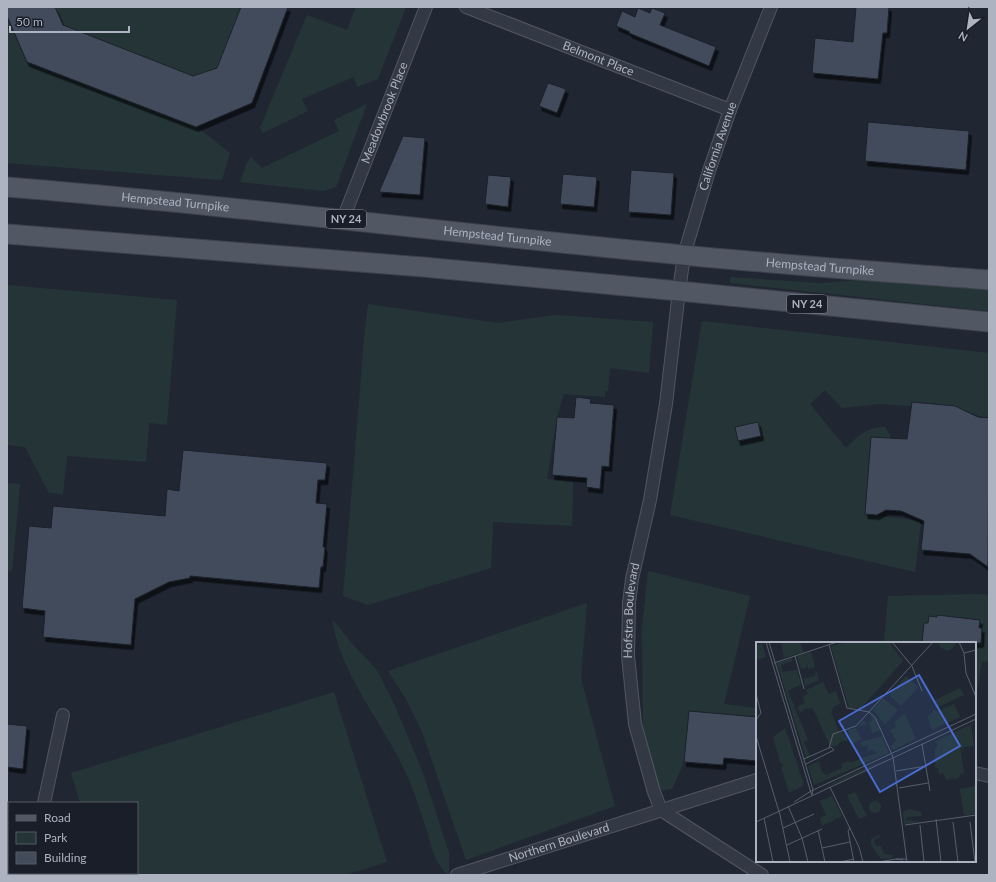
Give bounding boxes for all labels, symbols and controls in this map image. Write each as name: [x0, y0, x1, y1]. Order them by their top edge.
scale bar: [10, 8, 129, 34]
north arrow: [948, 8, 988, 48]
text: 50 m: [16, 14, 43, 29]
text: N: [956, 29, 970, 45]
street label: Belmont Place: [561, 37, 636, 79]
street label: Meadowbrook Place: [357, 60, 411, 166]
street label: California Avenue: [696, 99, 740, 192]
street label: Hempstead Turnpike: [121, 189, 230, 215]
road number: NY 24: [326, 210, 366, 228]
street label: Hempstead Turnpike: [443, 223, 552, 249]
street label: Hempstead Turnpike: [765, 255, 875, 278]
road number: NY 24: [787, 295, 827, 313]
street label: Hofstra Boulevard: [620, 561, 642, 658]
inset map: [756, 642, 976, 862]
legend: [8, 802, 138, 874]
text: Road: [44, 810, 71, 825]
street label: Northern Boulevard: [507, 819, 611, 865]
text: Park: [44, 830, 68, 845]
text: Building: [44, 850, 87, 865]

